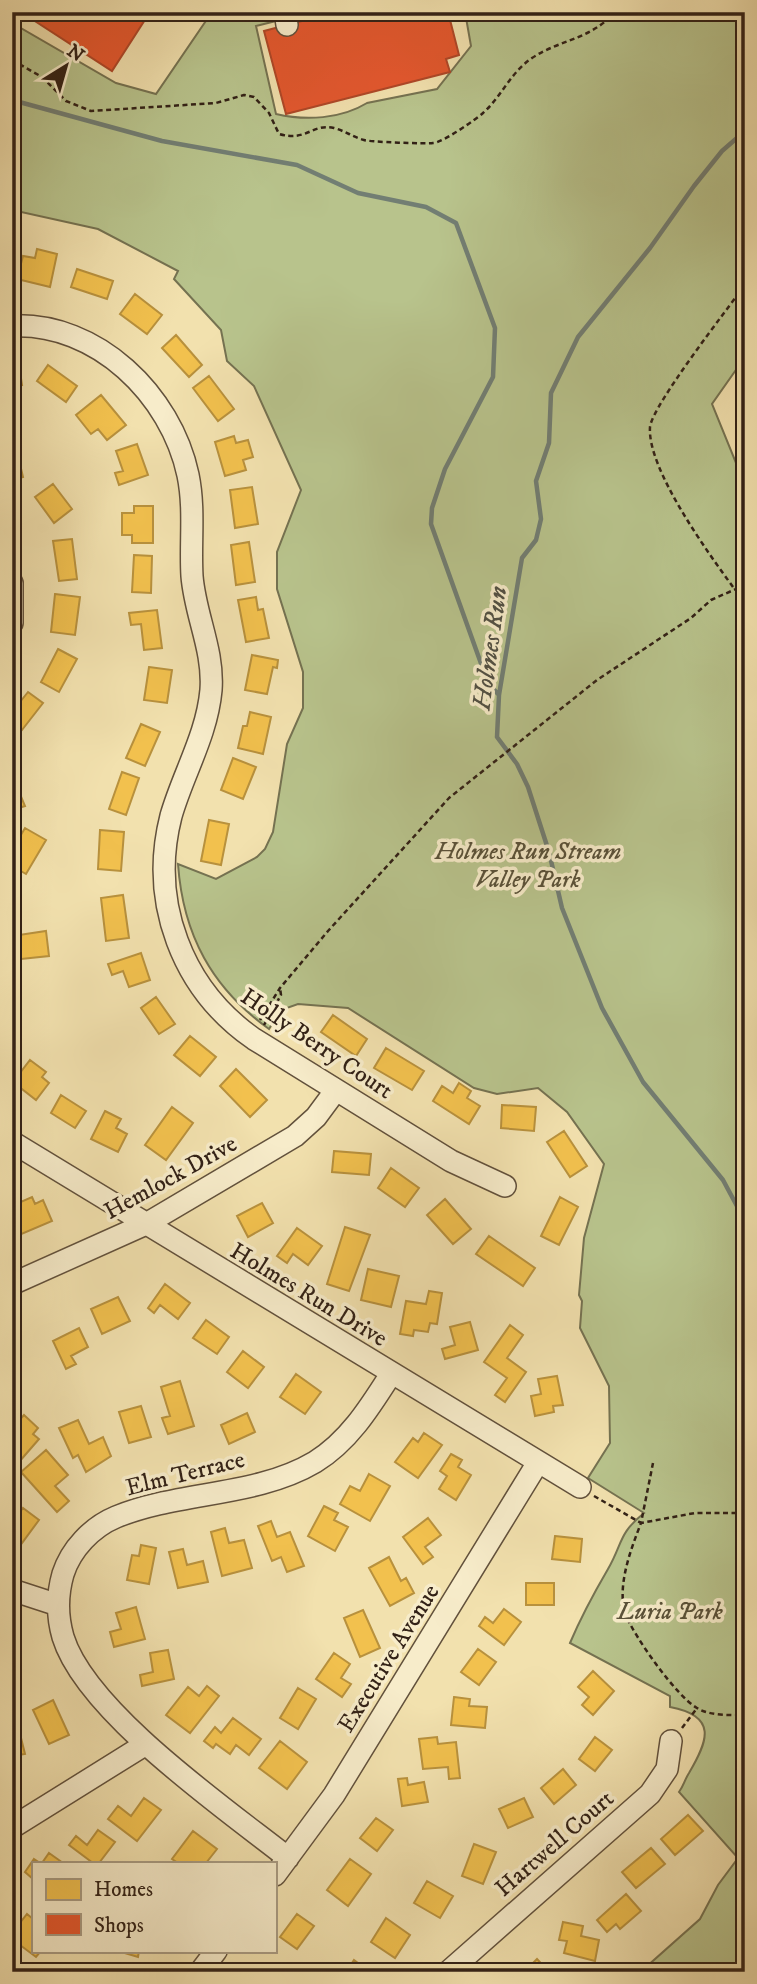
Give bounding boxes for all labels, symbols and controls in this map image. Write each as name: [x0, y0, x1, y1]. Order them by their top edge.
north arrow: [32, 32, 102, 102]
text: N: [62, 40, 89, 68]
water label: Holmes Run: [465, 584, 516, 713]
park label: Holmes Run Stream Valley Park: [434, 837, 621, 895]
street label: Holly Berry Court: [235, 982, 399, 1106]
street label: Hemlock Drive: [99, 1129, 242, 1227]
street label: Holmes Run Drive: [224, 1236, 393, 1354]
street label: Elm Terrace: [123, 1445, 248, 1503]
street label: Executive Avenue: [331, 1579, 446, 1738]
park label: Luria Park: [615, 1597, 723, 1627]
street label: Hartwell Court: [489, 1784, 620, 1903]
legend: [32, 1862, 276, 1952]
text: Homes: [94, 1877, 153, 1903]
text: Shops: [94, 1913, 144, 1939]

